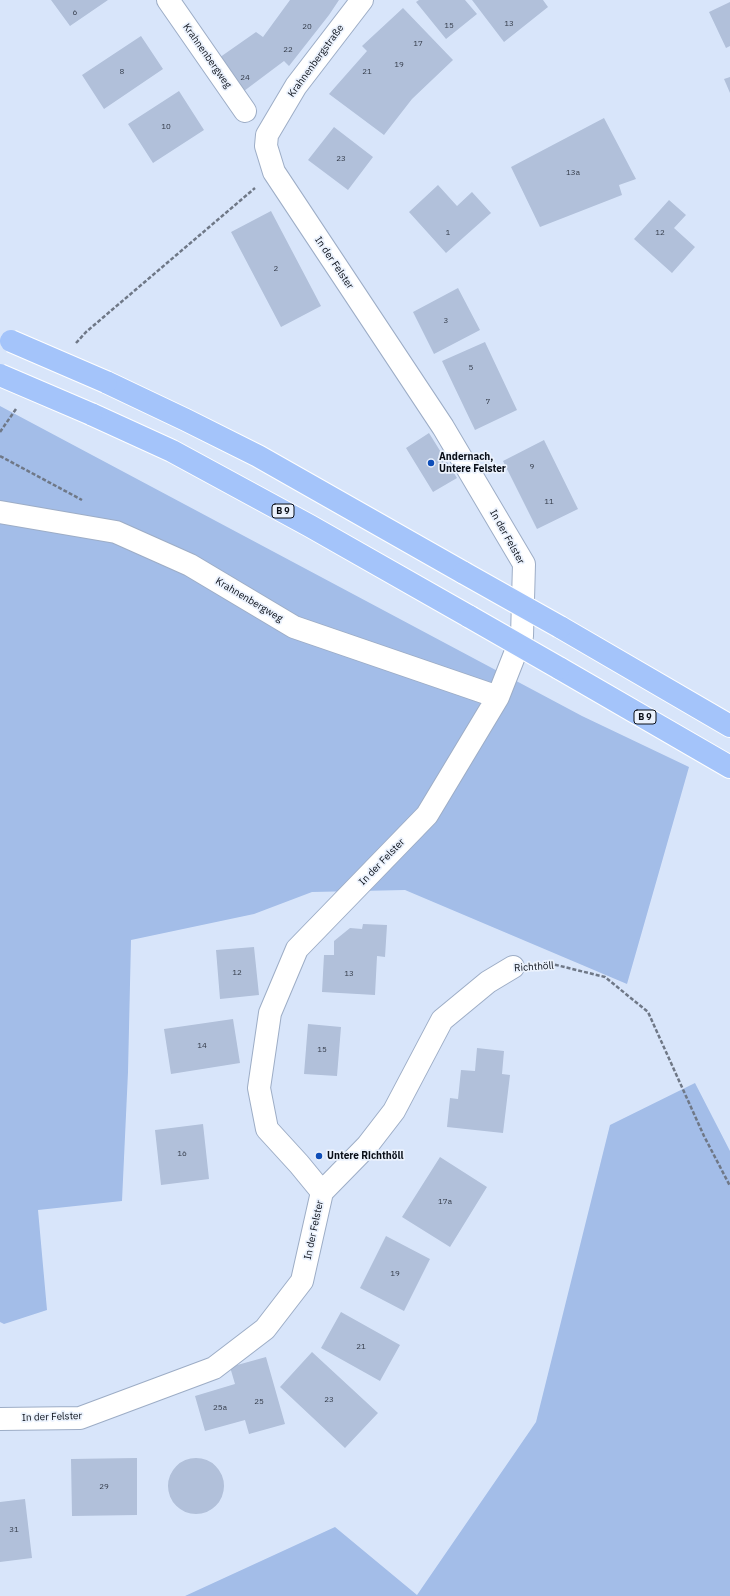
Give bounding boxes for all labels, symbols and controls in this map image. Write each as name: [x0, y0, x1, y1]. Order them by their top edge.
house number: 6: [73, 8, 77, 18]
house number: 13: [504, 19, 514, 29]
street label: Krahnenbergweg: [180, 21, 234, 91]
house number: 15: [444, 21, 454, 31]
street label: Krahnenbergstraße: [286, 22, 346, 100]
house number: 20: [302, 22, 312, 32]
house number: 17: [413, 39, 423, 49]
house number: 22: [283, 45, 293, 55]
house number: 19: [394, 60, 404, 70]
house number: 8: [120, 67, 124, 77]
house number: 21: [362, 67, 372, 77]
house number: 24: [240, 73, 250, 83]
house number: 10: [161, 122, 171, 132]
house number: 23: [336, 154, 346, 164]
house number: 13a: [566, 168, 580, 178]
house number: 1: [446, 228, 450, 238]
house number: 12: [655, 228, 665, 238]
street label: In der Felster: [312, 235, 356, 291]
house number: 2: [274, 264, 278, 274]
house number: 3: [444, 316, 448, 326]
house number: 5: [469, 363, 473, 373]
house number: 7: [486, 397, 490, 407]
place label: Andernach, Untere Felster: [439, 451, 506, 474]
marker: Andernach, Untere Felster: [426, 458, 436, 468]
house number: 9: [530, 462, 534, 472]
house number: 11: [544, 497, 554, 507]
road number: B 9: [272, 504, 294, 518]
street label: In der Felster: [487, 508, 527, 566]
street label: Krahnenbergweg: [213, 575, 285, 625]
road number: B 9: [634, 710, 656, 724]
street label: In der Felster: [357, 836, 407, 888]
street label: Richthöll: [514, 960, 554, 974]
house number: 12: [232, 968, 242, 978]
house number: 13: [344, 969, 354, 979]
house number: 14: [197, 1041, 207, 1051]
house number: 15: [317, 1045, 327, 1055]
house number: 16: [177, 1149, 187, 1159]
place label: Untere Richthöll: [327, 1150, 403, 1162]
marker: Untere Richthöll: [314, 1151, 324, 1161]
house number: 17a: [438, 1197, 452, 1207]
street label: In der Felster: [302, 1199, 326, 1261]
house number: 19: [390, 1269, 400, 1279]
house number: 21: [356, 1342, 366, 1352]
house number: 23: [324, 1395, 334, 1405]
house number: 25: [254, 1397, 264, 1407]
house number: 25a: [213, 1403, 227, 1413]
street label: In der Felster: [22, 1410, 82, 1424]
house number: 29: [99, 1482, 109, 1492]
house number: 31: [9, 1525, 19, 1535]

